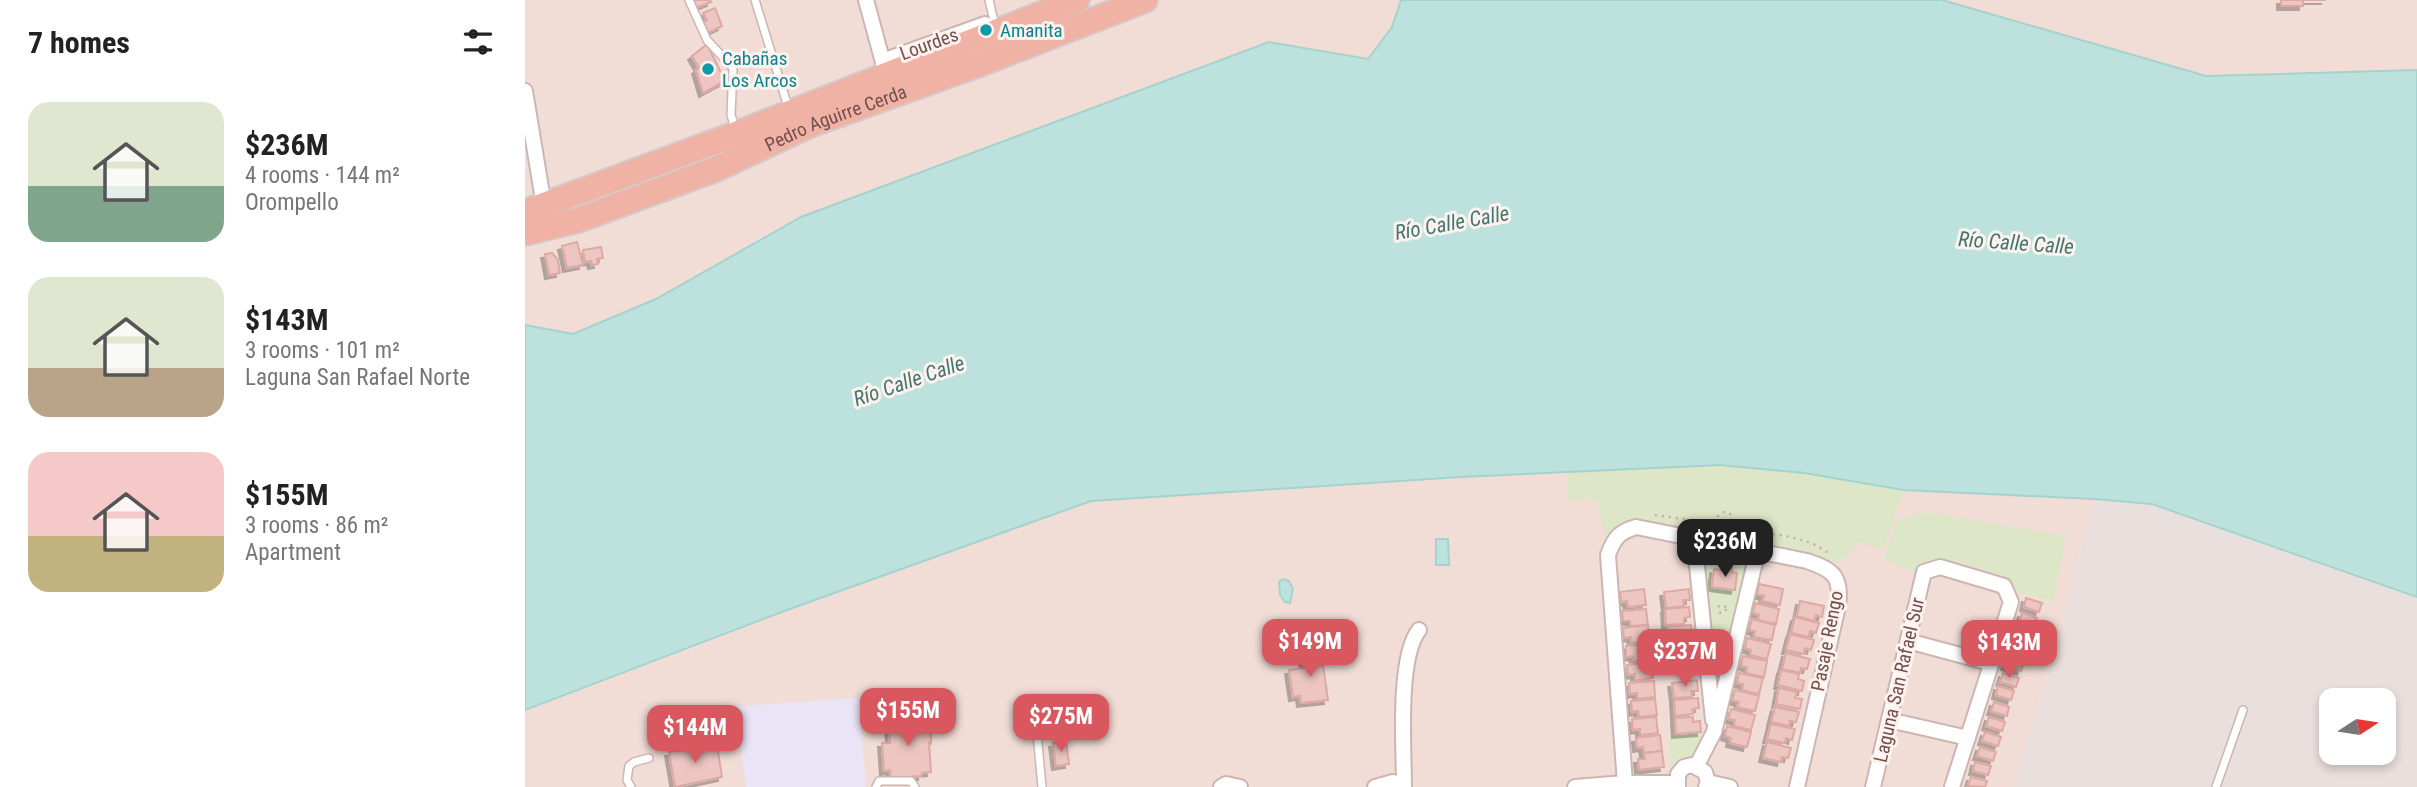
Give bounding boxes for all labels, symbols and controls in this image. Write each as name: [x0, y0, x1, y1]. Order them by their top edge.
place label: Amanita: [1000, 19, 1063, 42]
marker: Amanita: [978, 22, 994, 38]
icon: filters: [459, 23, 497, 61]
street label: Lourdes: [897, 23, 961, 65]
text: 7 homes: [28, 25, 130, 60]
place label: Cabañas Los Arcos: [722, 47, 797, 92]
marker: Cabañas Los Arcos: [700, 61, 716, 77]
street label: Pedro Aguirre Cerda: [761, 80, 910, 156]
text: $236M: [245, 127, 328, 162]
icon: home: [84, 130, 168, 214]
text: 4 rooms · 144 m²: [245, 162, 400, 189]
text: Orompello: [245, 189, 339, 216]
water label: Río Calle Calle: [1393, 201, 1511, 245]
water label: Río Calle Calle: [1957, 227, 2075, 259]
text: $143M: [245, 302, 328, 337]
icon: home: [84, 305, 168, 389]
text: 3 rooms · 101 m²: [245, 337, 400, 364]
water label: Río Calle Calle: [850, 351, 968, 411]
text: Laguna San Rafael Norte: [245, 364, 470, 391]
text: $155M: [245, 477, 328, 512]
icon: home: [84, 480, 168, 564]
text: 3 rooms · 86 m²: [245, 512, 388, 539]
pin: $236M: [1676, 520, 1774, 579]
text: $236M: [1693, 528, 1757, 555]
text: Apartment: [245, 539, 341, 566]
street label: Pasaje Rengo: [1806, 589, 1848, 693]
street label: Laguna San Rafael Sur: [1869, 595, 1929, 765]
pin: $149M: [1261, 620, 1359, 679]
pin: $143M: [1960, 620, 2058, 680]
text: $149M: [1278, 628, 1342, 655]
text: $143M: [1977, 629, 2041, 656]
pin: $237M: [1636, 630, 1734, 689]
text: $237M: [1653, 638, 1717, 665]
pin: $155M: [859, 688, 957, 748]
north arrow: [2319, 688, 2396, 765]
map controls: [2319, 688, 2396, 765]
pin: $275M: [1012, 694, 1110, 754]
text: $155M: [876, 697, 940, 724]
text: $275M: [1029, 703, 1093, 730]
pin: $144M: [646, 706, 744, 765]
text: $144M: [663, 714, 727, 741]

